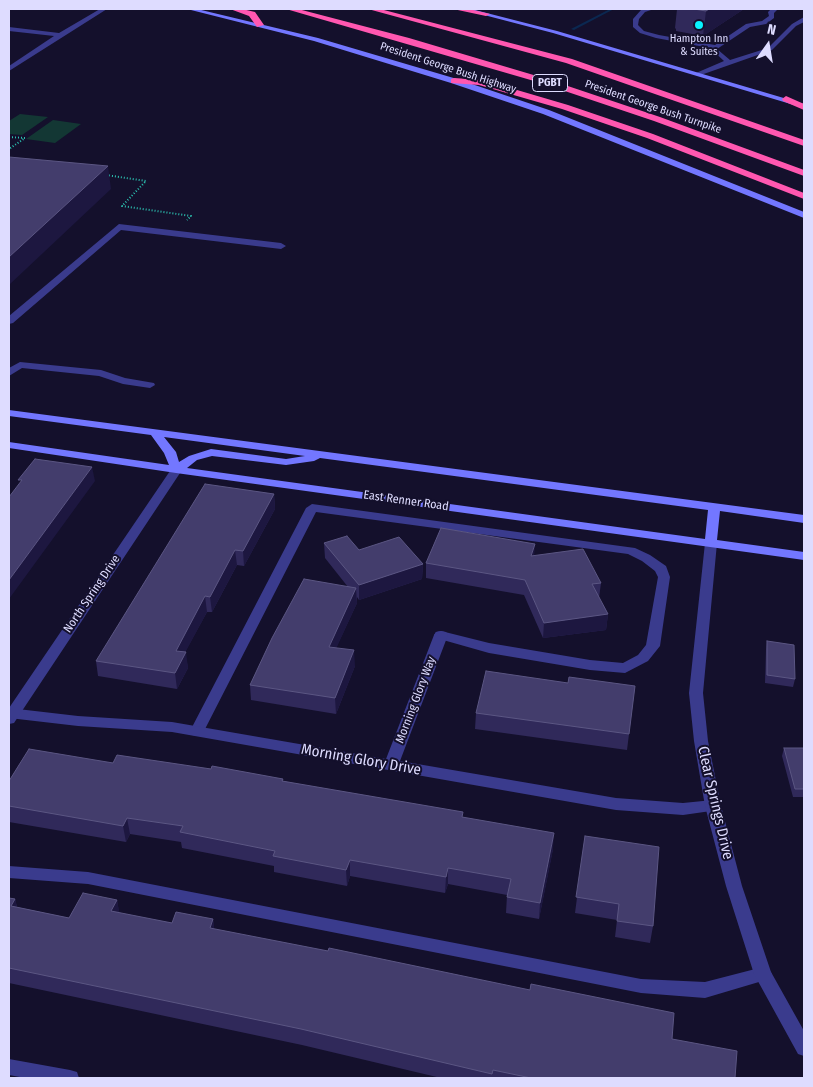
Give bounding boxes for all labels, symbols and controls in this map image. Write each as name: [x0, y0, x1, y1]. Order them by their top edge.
marker: Hampton Inn & Suites: [693, 19, 705, 31]
north arrow: [743, 20, 793, 70]
text: N: [765, 21, 777, 39]
place label: Hampton Inn & Suites: [670, 32, 728, 58]
street label: President George Bush Highway: [378, 40, 518, 96]
road number: PGBT: [532, 75, 568, 92]
street label: President George Bush Turnpike: [583, 77, 723, 137]
street label: East Renner Road: [362, 488, 450, 514]
street label: North Spring Drive: [61, 552, 123, 636]
street label: Morning Glory Way: [393, 655, 439, 745]
street label: Morning Glory Drive: [300, 741, 422, 779]
street label: Clear Springs Drive: [693, 745, 737, 861]

